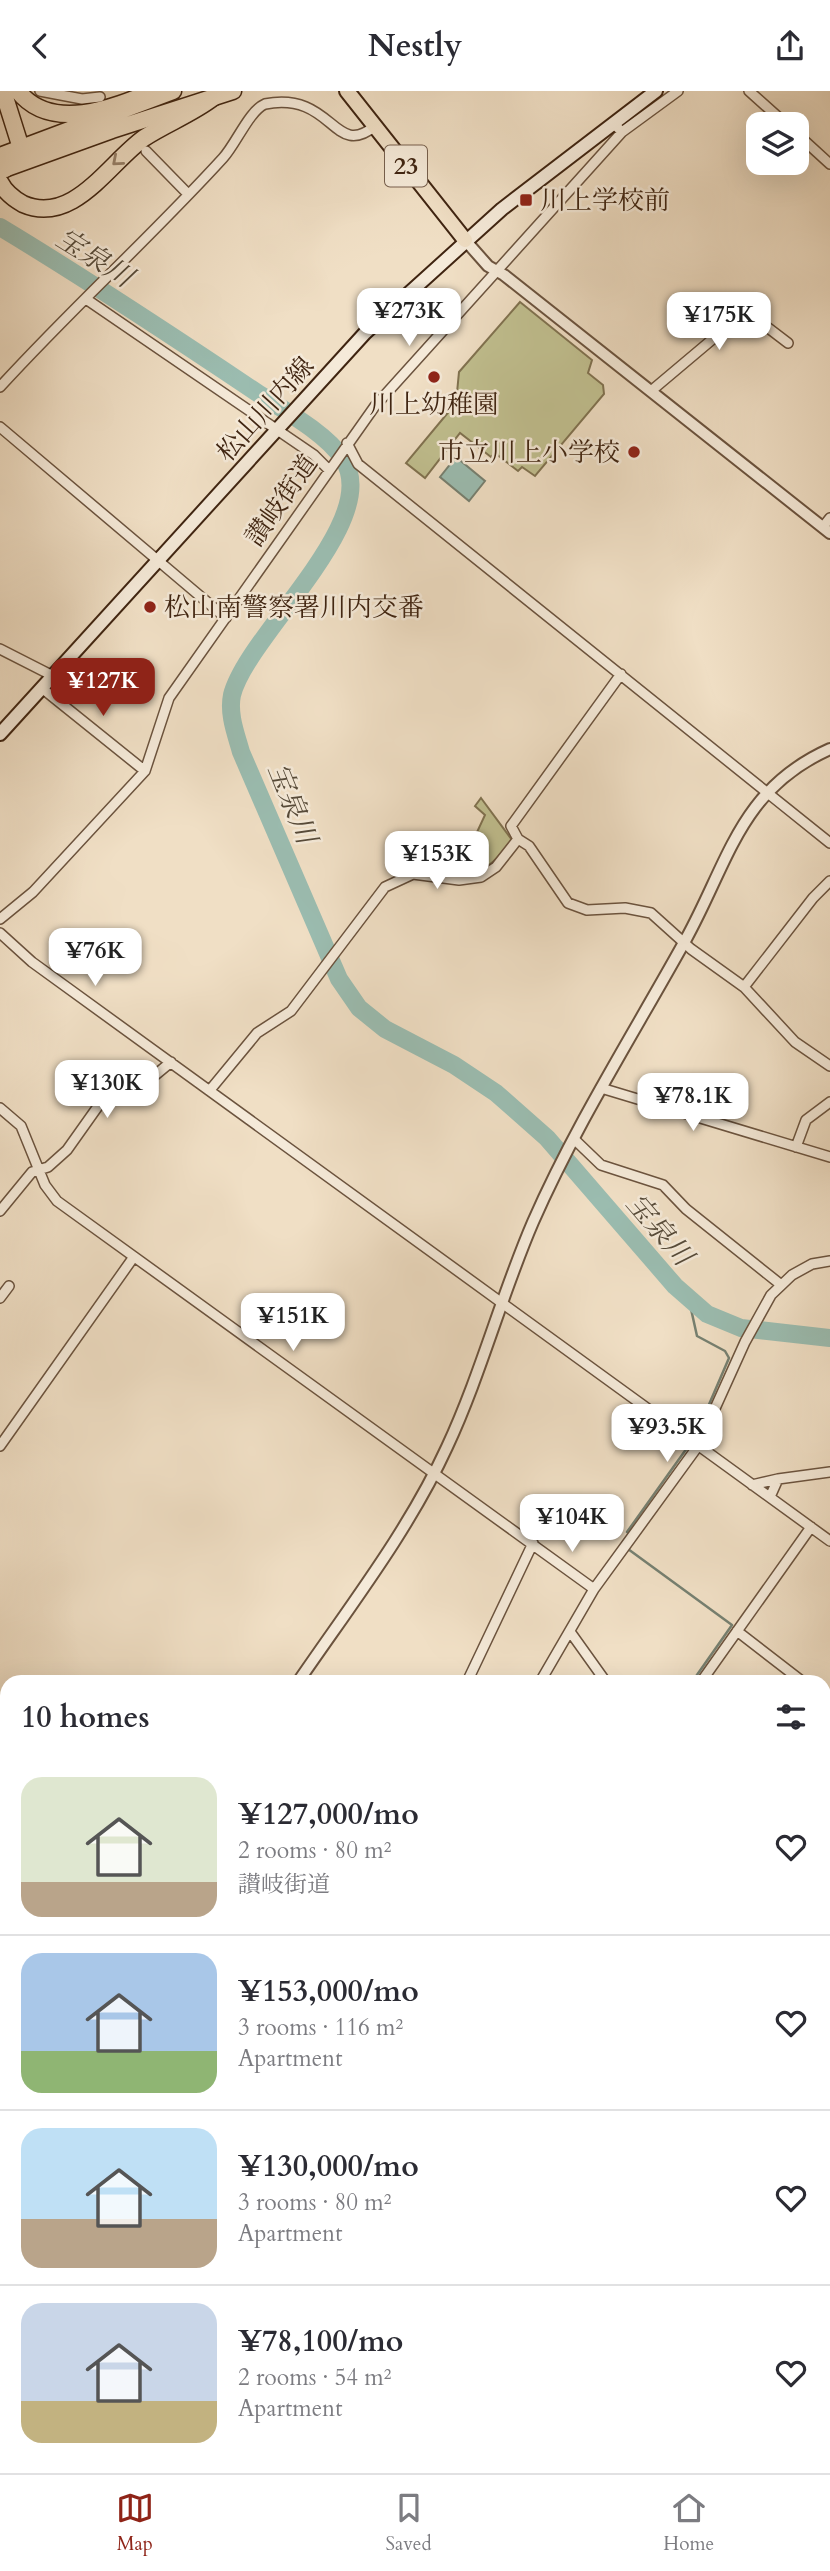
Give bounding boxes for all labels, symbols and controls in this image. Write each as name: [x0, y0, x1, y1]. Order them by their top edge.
text: Nestly: [368, 24, 462, 68]
icon: back: [21, 27, 59, 65]
icon: share: [771, 27, 809, 65]
map controls: [746, 112, 809, 175]
button: layers: [746, 112, 809, 175]
road number: 23: [385, 145, 427, 187]
one-way arrow: [112, 153, 125, 165]
place label: 川上学校前: [540, 183, 670, 218]
marker: 川上学校前: [518, 192, 534, 208]
water label: 宝泉川: [49, 219, 143, 298]
pin: ¥273K: [360, 289, 458, 348]
pin: ¥175K: [670, 293, 768, 352]
text: ¥273K: [373, 295, 445, 326]
text: ¥175K: [683, 299, 755, 330]
street label: 松山川内線: [209, 349, 322, 469]
marker: 川上幼稚園: [426, 369, 442, 385]
place label: 川上幼稚園: [369, 387, 499, 422]
place label: 市立川上小学校: [438, 435, 620, 470]
marker: 市立川上小学校: [626, 444, 642, 460]
street label: 讃岐街道: [237, 448, 326, 553]
place label: 松山南警察署川内交番: [164, 590, 424, 625]
marker: 松山南警察署川内交番: [142, 599, 158, 615]
pin: ¥127K: [54, 659, 152, 718]
text: ¥127K: [67, 665, 139, 696]
water label: 宝泉川: [259, 757, 327, 852]
pin: ¥153K: [388, 831, 486, 891]
text: ¥153K: [401, 838, 473, 869]
pin: ¥76K: [54, 929, 136, 988]
text: ¥76K: [65, 935, 125, 966]
pin: ¥130K: [58, 1061, 156, 1120]
text: ¥130K: [71, 1067, 143, 1098]
pin: ¥78.1K: [636, 1073, 750, 1133]
text: ¥78.1K: [654, 1080, 733, 1111]
water label: 宝泉川: [617, 1185, 703, 1276]
pin: ¥151K: [244, 1293, 342, 1353]
text: ¥151K: [257, 1300, 329, 1331]
pin: ¥93.5K: [610, 1405, 724, 1464]
text: ¥93.5K: [628, 1411, 707, 1442]
pin: ¥104K: [523, 1495, 621, 1554]
text: ¥104K: [536, 1501, 608, 1532]
text: 10 homes: [21, 1697, 150, 1738]
icon: filters: [772, 1698, 810, 1736]
text: ¥127,000/mo: [238, 1794, 419, 1835]
icon: home: [77, 1805, 161, 1889]
icon: heart: [772, 1828, 810, 1866]
text: 2 rooms · 80 m²: [238, 1835, 391, 1866]
text: 讃岐街道: [238, 1869, 330, 1900]
text: ¥153,000/mo: [238, 1971, 419, 2012]
icon: home: [77, 1981, 161, 2065]
icon: heart: [772, 2004, 810, 2042]
text: 3 rooms · 116 m²: [238, 2012, 403, 2043]
text: Apartment: [238, 2043, 342, 2074]
text: ¥130,000/mo: [238, 2146, 419, 2187]
icon: home: [77, 2156, 161, 2240]
icon: heart: [772, 2179, 810, 2217]
text: 3 rooms · 80 m²: [238, 2187, 391, 2218]
text: Apartment: [238, 2218, 342, 2249]
text: ¥78,100/mo: [238, 2321, 403, 2362]
icon: home: [77, 2331, 161, 2415]
icon: heart: [772, 2354, 810, 2392]
text: 2 rooms · 54 m²: [238, 2362, 391, 2393]
text: Apartment: [238, 2393, 342, 2424]
tab: Map: [116, 2489, 154, 2557]
tab: Saved: [386, 2489, 432, 2557]
tab: Home: [663, 2489, 714, 2557]

